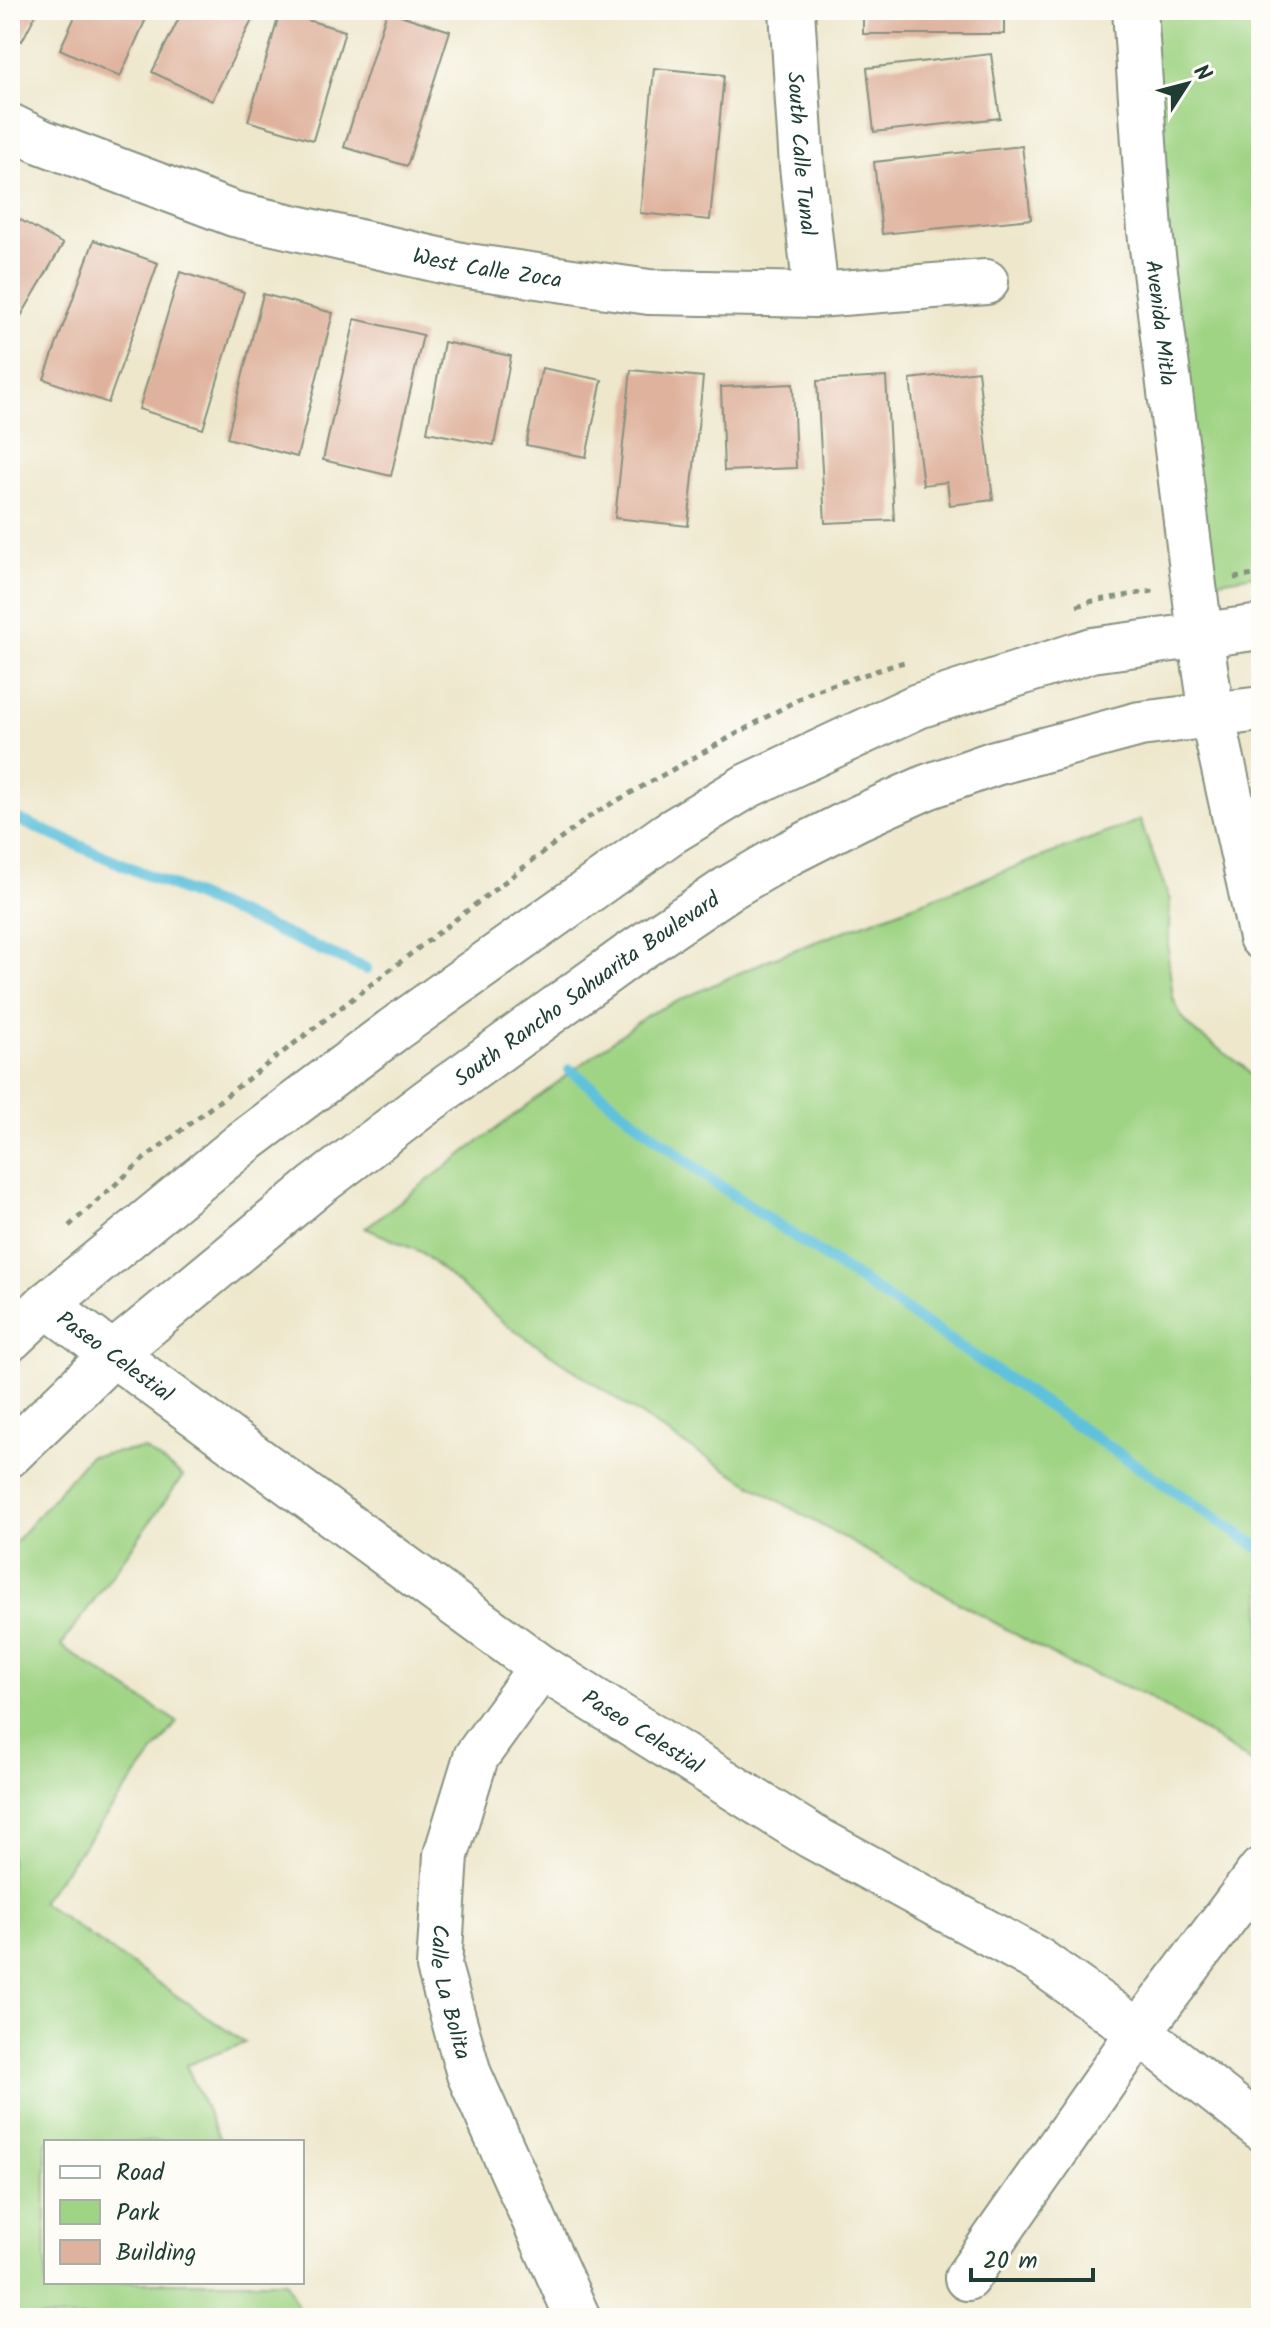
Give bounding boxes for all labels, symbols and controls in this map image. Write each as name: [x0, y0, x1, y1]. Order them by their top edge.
north arrow: [1147, 44, 1227, 124]
text: N: [1183, 58, 1219, 90]
street label: South Calle Tunal: [776, 71, 825, 238]
street label: West Calle Zoca: [409, 240, 564, 299]
street label: Avenida Mitla: [1134, 258, 1184, 388]
street label: South Rancho Sahuarita Boulevard: [447, 883, 729, 1097]
street label: Paseo Celestial: [48, 1303, 180, 1413]
street label: Paseo Celestial: [574, 1682, 710, 1785]
street label: Calle La Bolita: [419, 1923, 479, 2064]
legend: [44, 2140, 304, 2284]
text: Road: [116, 2154, 165, 2193]
text: Park: [116, 2194, 160, 2233]
scale bar: [971, 2232, 1093, 2282]
text: Building: [116, 2234, 196, 2273]
text: 20 m: [983, 2242, 1038, 2281]

